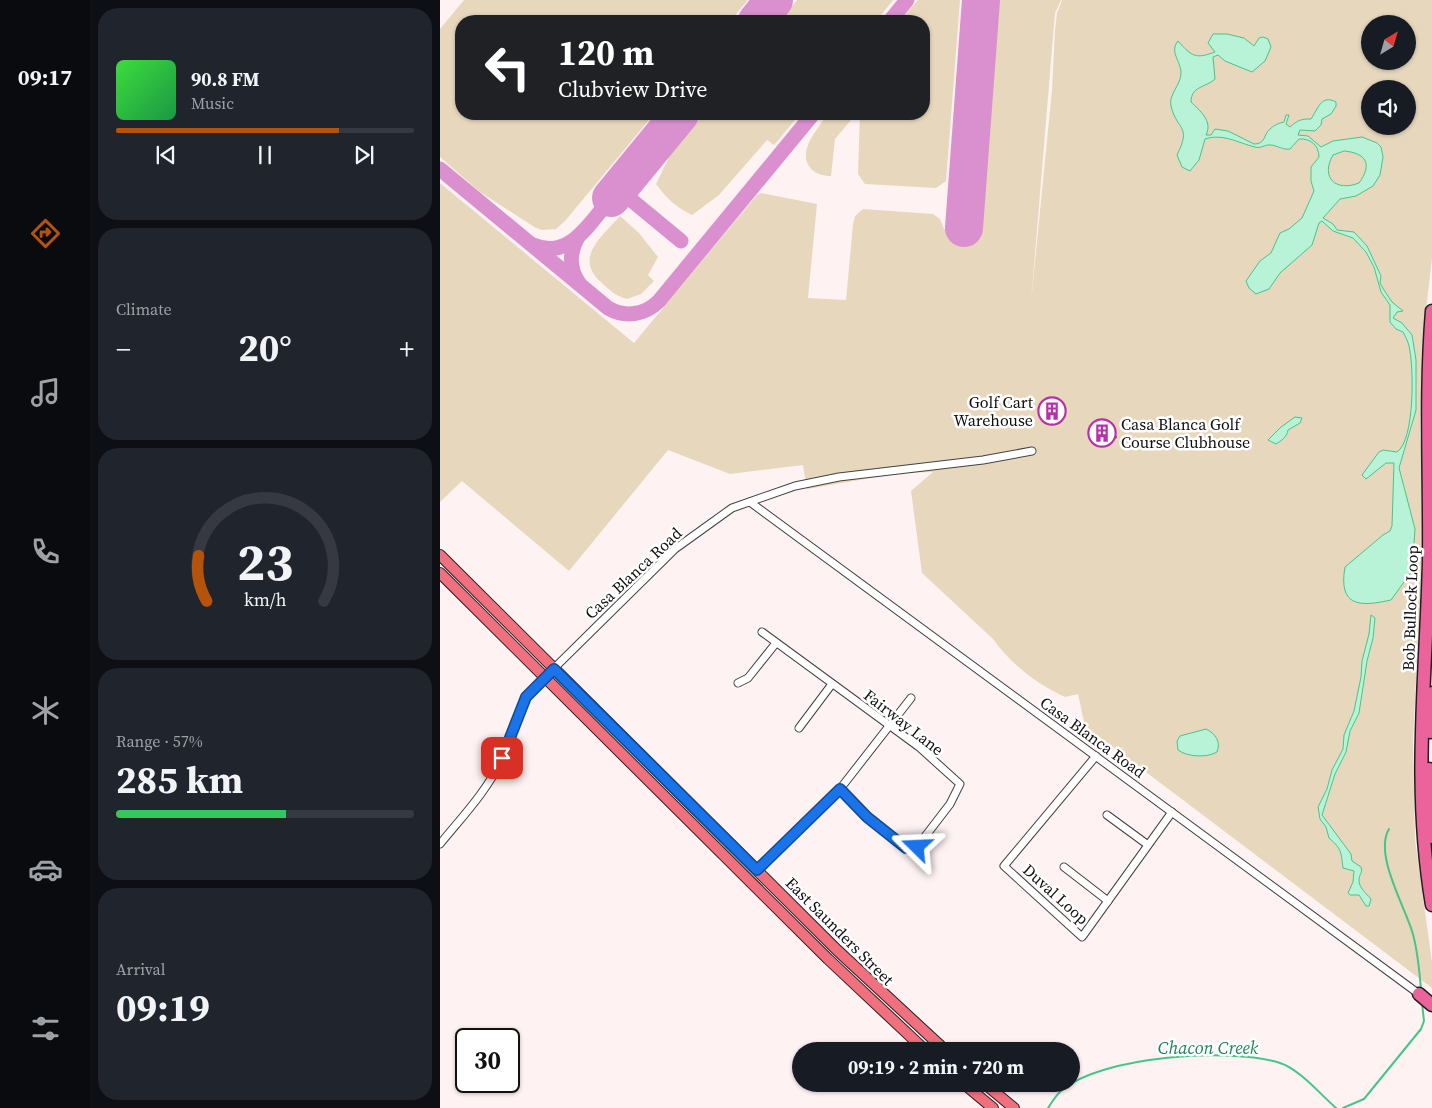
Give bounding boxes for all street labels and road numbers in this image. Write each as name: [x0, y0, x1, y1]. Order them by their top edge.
street label: Casa Blanca Road: [580, 522, 686, 624]
street label: Bob Bullock Loop: [1397, 545, 1423, 671]
street label: Fairway Lane: [859, 684, 949, 760]
street label: Casa Blanca Road: [1036, 691, 1150, 783]
street label: Duval Loop: [1019, 859, 1093, 929]
street label: East Saunders Street: [781, 872, 900, 991]

